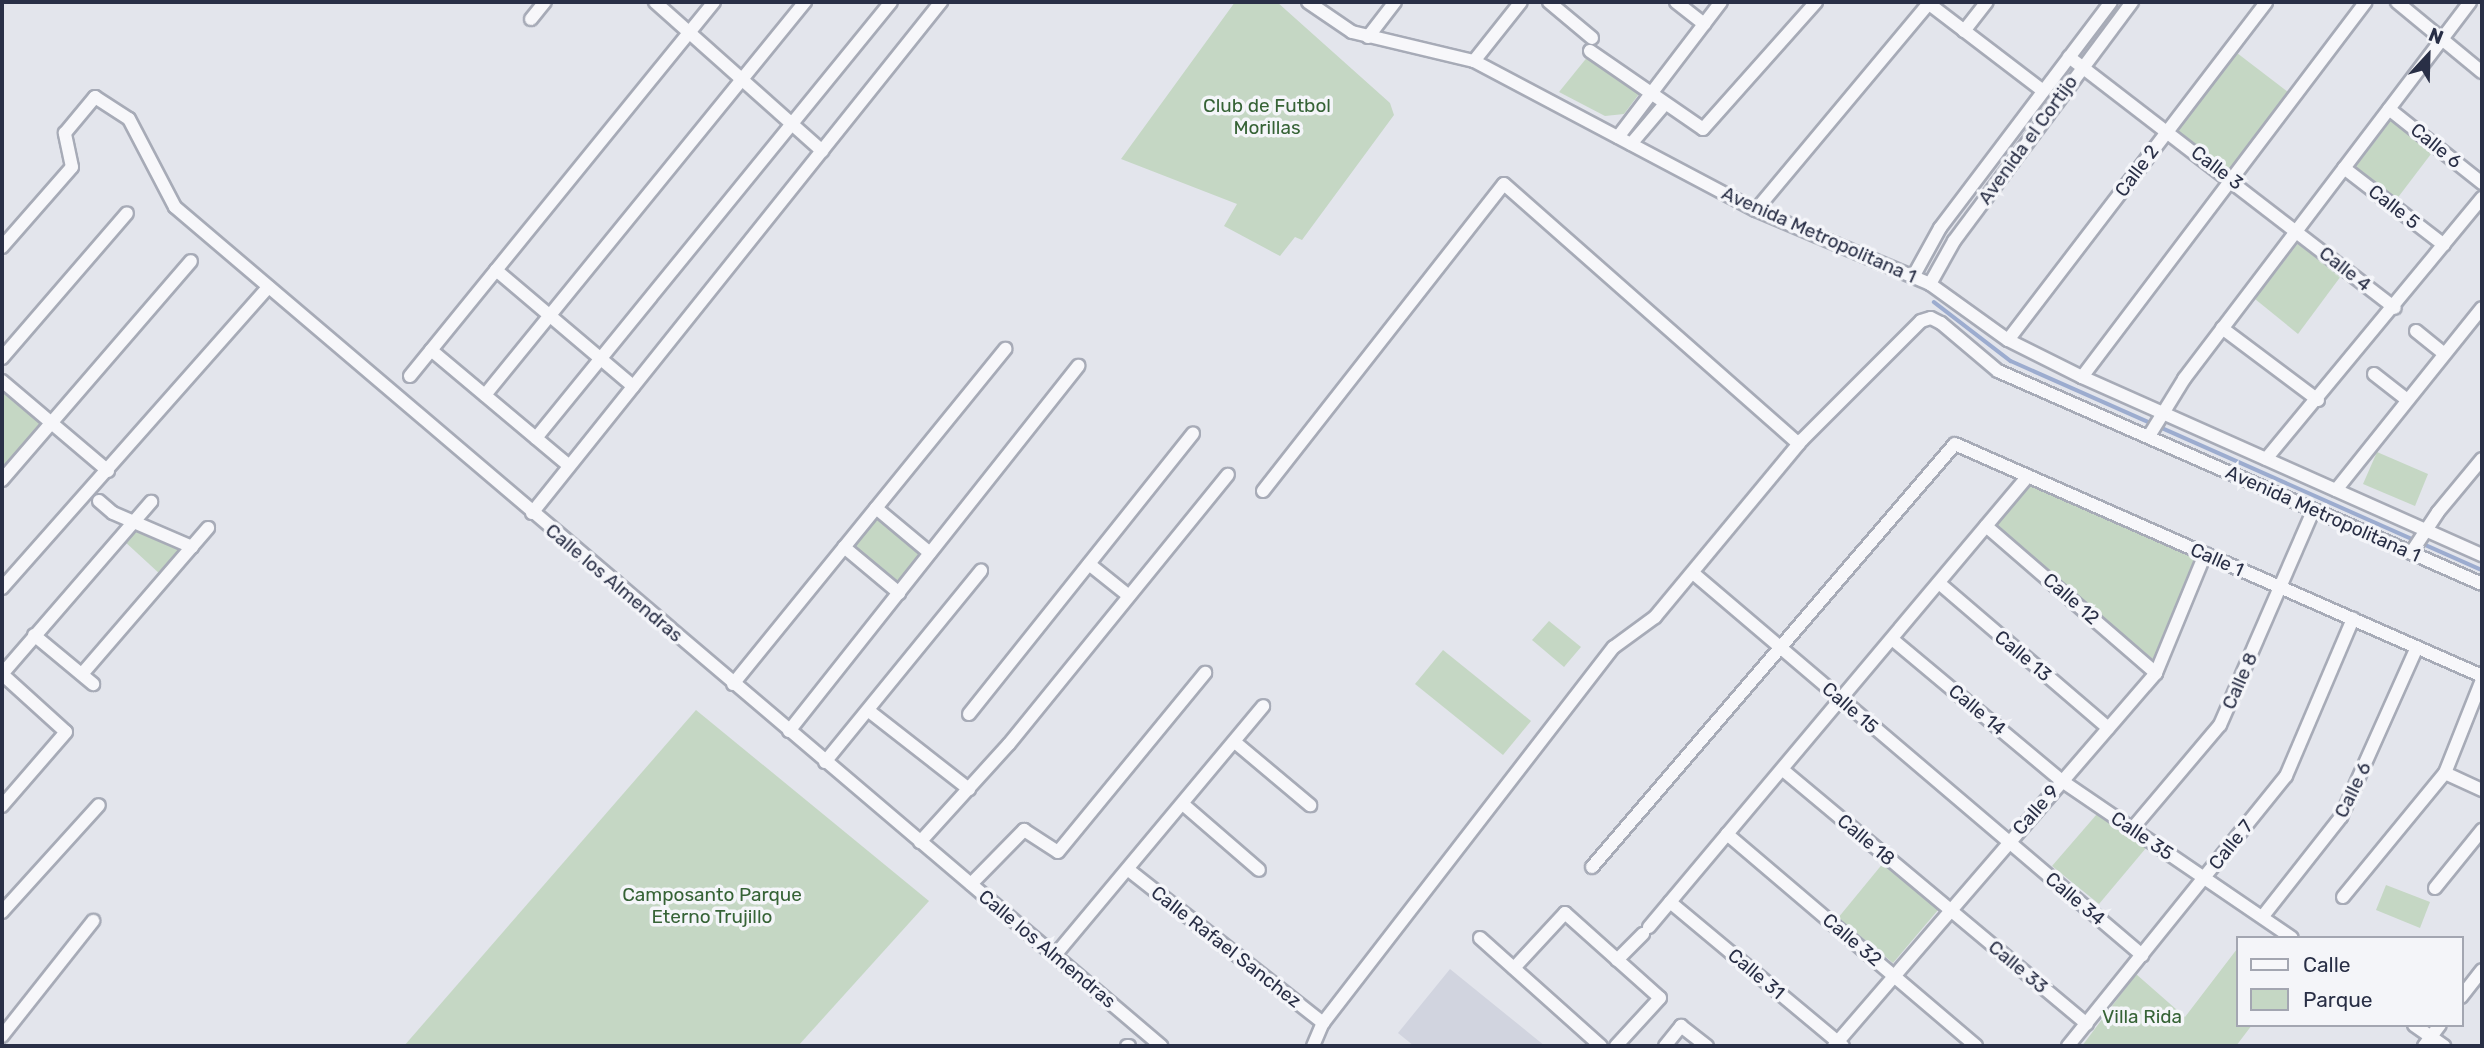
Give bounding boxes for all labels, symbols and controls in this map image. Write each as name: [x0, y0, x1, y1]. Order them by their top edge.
north arrow: [2393, 21, 2463, 91]
text: N: [2425, 23, 2447, 49]
street label: Avenida el Cortijo: [1974, 71, 2082, 209]
park label: Club de Futbol Morillas: [1203, 95, 1331, 139]
street label: Calle 6: [2406, 119, 2466, 173]
street label: Calle 2: [2110, 141, 2164, 201]
street label: Calle 3: [2187, 141, 2247, 195]
street label: Calle 5: [2364, 180, 2424, 234]
street label: Avenida Metropolitana 1: [1718, 182, 1920, 288]
street label: Calle 4: [2315, 242, 2375, 296]
street label: Avenida Metropolitana 1: [2222, 461, 2424, 567]
street label: Calle los Almendras: [541, 519, 687, 647]
street label: Calle 1: [2187, 538, 2247, 582]
street label: Calle 12: [2038, 568, 2104, 630]
street label: Calle 13: [1990, 626, 2056, 686]
street label: Calle 8: [2217, 649, 2263, 713]
street label: Calle 15: [1817, 677, 1883, 739]
street label: Calle 14: [1944, 680, 2010, 740]
street label: Calle 6: [2330, 758, 2376, 822]
street label: Calle 9: [2008, 780, 2064, 840]
street label: Calle 35: [2106, 807, 2178, 865]
street label: Calle 18: [1833, 809, 1899, 871]
street label: Calle 7: [2204, 816, 2258, 874]
street label: Calle 34: [2041, 867, 2109, 931]
street label: Calle Rafael Sanchez: [1146, 881, 1306, 1013]
park label: Camposanto Parque Eterno Trujillo: [622, 884, 802, 928]
street label: Calle los Almendras: [974, 885, 1120, 1013]
street label: Calle 32: [1818, 909, 1886, 971]
street label: Calle 33: [1984, 936, 2052, 998]
legend: [2236, 936, 2463, 1027]
street label: Calle 31: [1723, 944, 1789, 1004]
text: Calle: [2303, 952, 2351, 977]
text: Parque: [2303, 987, 2373, 1012]
park label: Villa Rida: [2102, 1006, 2182, 1028]

